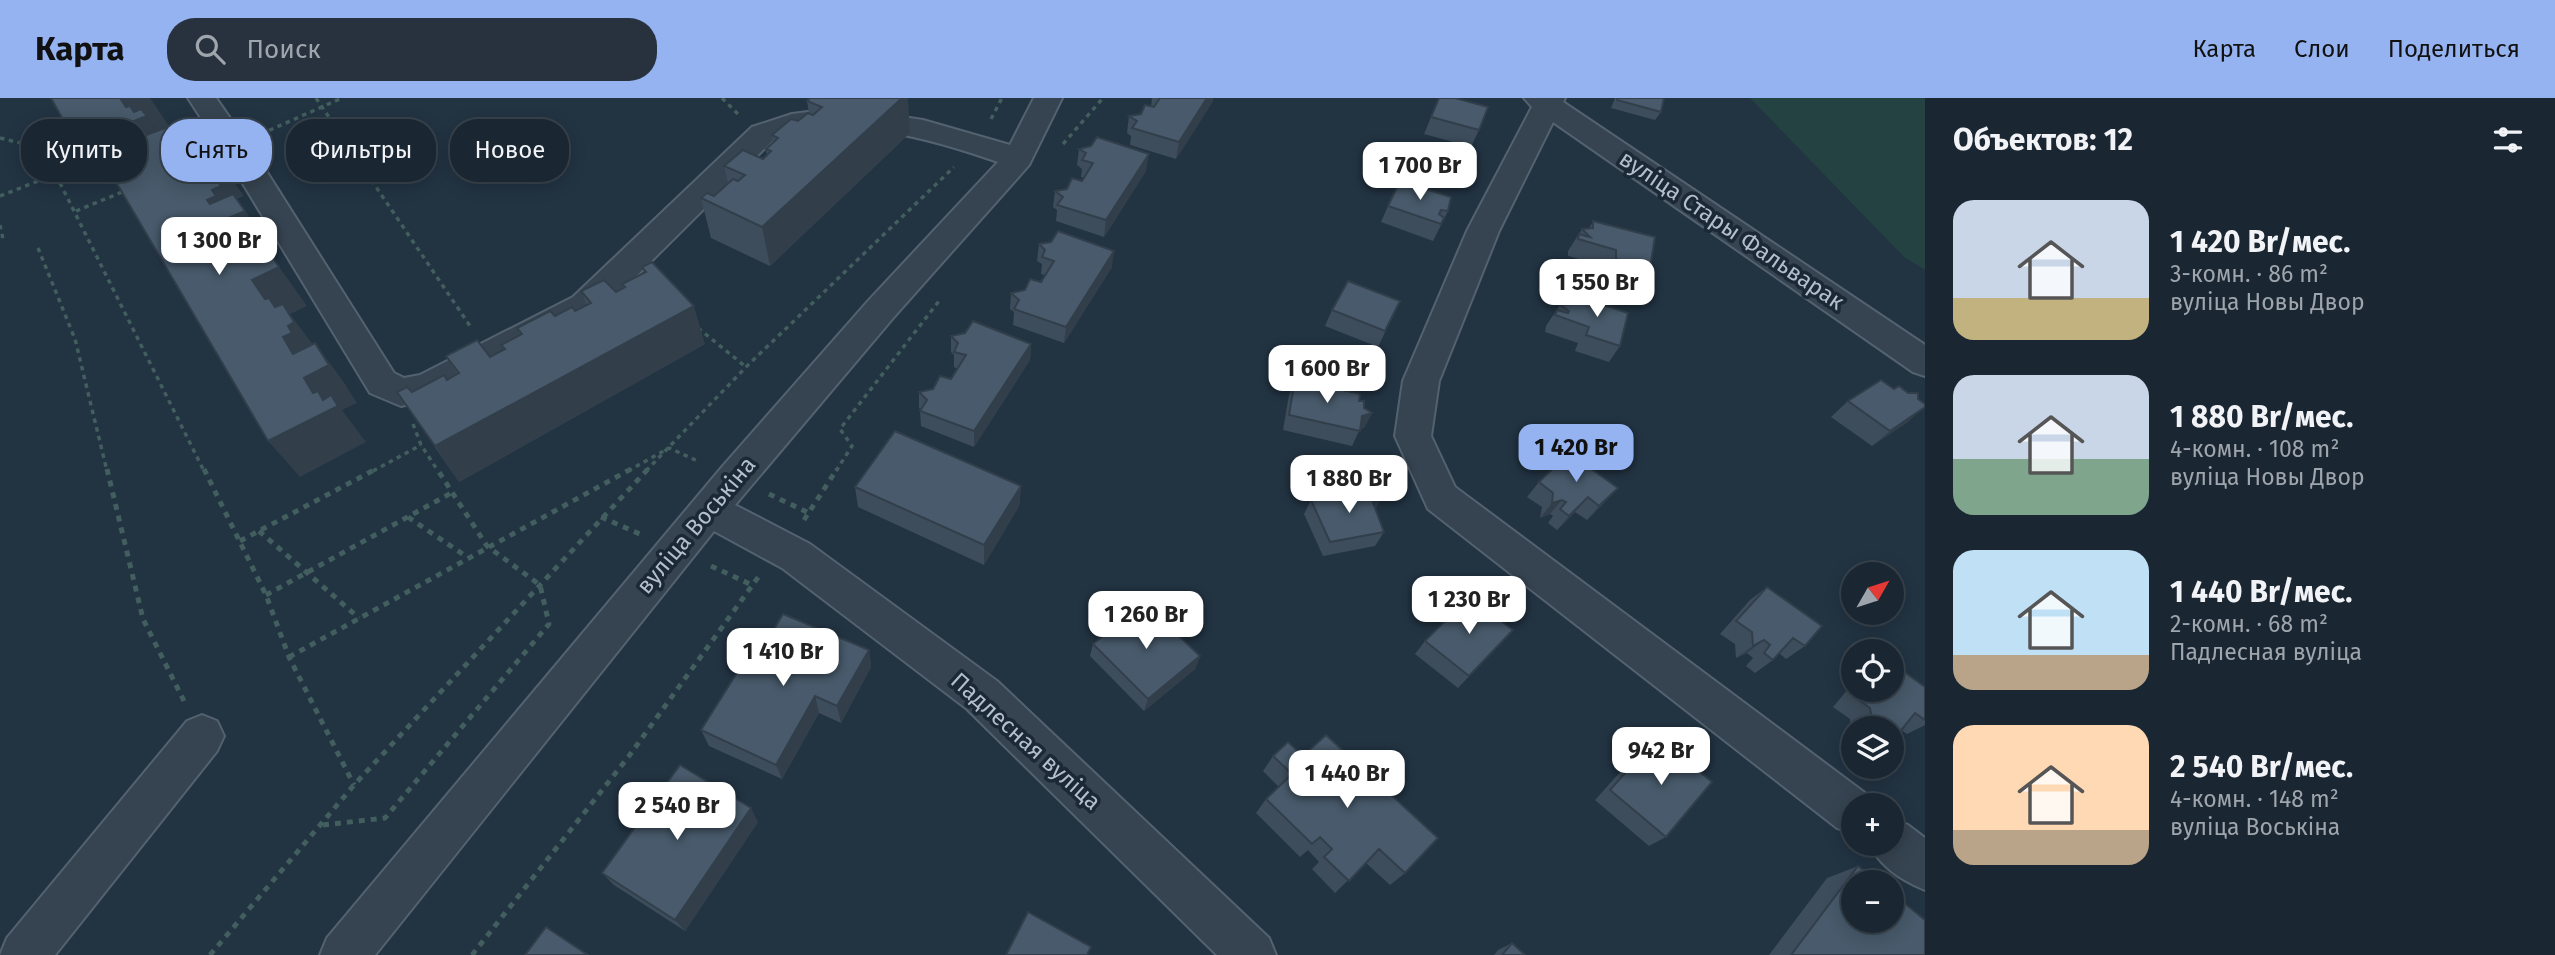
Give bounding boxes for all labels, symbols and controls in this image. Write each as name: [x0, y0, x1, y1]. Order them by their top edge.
search box: [167, 18, 657, 81]
text: Карта: [35, 29, 125, 69]
icon: search: [191, 30, 229, 68]
text: Поиск: [247, 34, 321, 65]
text: Карта: [2192, 35, 2256, 63]
text: Слои: [2294, 35, 2350, 63]
text: Поделиться: [2388, 35, 2520, 63]
chip: Купить: [21, 119, 147, 182]
chip: Снять: [161, 119, 272, 182]
chip: Фильтры: [286, 119, 436, 182]
chip: Новое: [450, 119, 569, 182]
icon: filters: [2489, 121, 2527, 159]
text: Объектов: 12: [1953, 122, 2133, 158]
pin: 1 700 Br: [1348, 142, 1492, 202]
street label: вуліца Стары Фальварак: [1614, 144, 1850, 316]
text: 1 700 Br: [1379, 151, 1461, 179]
pin: 1 300 Br: [147, 218, 291, 277]
text: 1 420 Br/мес.: [2170, 224, 2350, 260]
text: 1 300 Br: [177, 226, 261, 254]
icon: home: [2009, 228, 2093, 312]
pin: 1 550 Br: [1525, 260, 1669, 319]
text: 3-комн. · 86 m²: [2170, 260, 2328, 288]
text: 1 550 Br: [1556, 268, 1638, 296]
text: вуліца Новы Двор: [2170, 288, 2365, 316]
pin: 1 600 Br: [1255, 345, 1399, 405]
text: 1 600 Br: [1285, 354, 1369, 382]
text: 1 880 Br/мес.: [2170, 399, 2353, 435]
icon: home: [2009, 403, 2093, 487]
pin: 1 420 Br: [1504, 424, 1648, 484]
text: 1 420 Br: [1535, 433, 1617, 461]
text: 4-комн. · 108 m²: [2170, 435, 2339, 463]
street label: вуліца Воськіна: [631, 451, 761, 599]
pin: 1 880 Br: [1277, 456, 1421, 515]
text: вуліца Новы Двор: [2170, 463, 2365, 491]
text: 1 880 Br: [1306, 464, 1392, 492]
north arrow: [1841, 562, 1904, 625]
map controls: [1841, 562, 1904, 933]
text: 1 440 Br/мес.: [2170, 574, 2353, 610]
pin: 1 230 Br: [1397, 576, 1541, 636]
icon: home: [2009, 578, 2093, 662]
text: 1 230 Br: [1428, 585, 1510, 613]
pin: 1 260 Br: [1074, 592, 1218, 651]
text: 1 260 Br: [1104, 600, 1188, 628]
text: 2-комн. · 68 m²: [2170, 610, 2328, 638]
pin: 1 410 Br: [711, 628, 855, 688]
text: 1 410 Br: [743, 637, 823, 665]
text: Падлесная вуліца: [2170, 638, 2362, 666]
button: locate: [1841, 639, 1904, 702]
street label: Падлесная вуліца: [945, 666, 1107, 816]
button: layers: [1841, 716, 1904, 779]
pin: 942 Br: [1604, 728, 1718, 787]
text: 942 Br: [1628, 736, 1694, 764]
text: 2 540 Br/мес.: [2170, 749, 2353, 785]
pin: 1 440 Br: [1275, 750, 1419, 810]
icon: home: [2009, 753, 2093, 837]
text: 1 440 Br: [1305, 759, 1389, 787]
pin: 2 540 Br: [605, 782, 749, 842]
text: 4-комн. · 148 m²: [2170, 785, 2339, 813]
text: 2 540 Br: [635, 791, 720, 819]
button: +: [1841, 793, 1904, 856]
text: вуліца Воськіна: [2170, 813, 2340, 841]
button: −: [1841, 870, 1904, 933]

